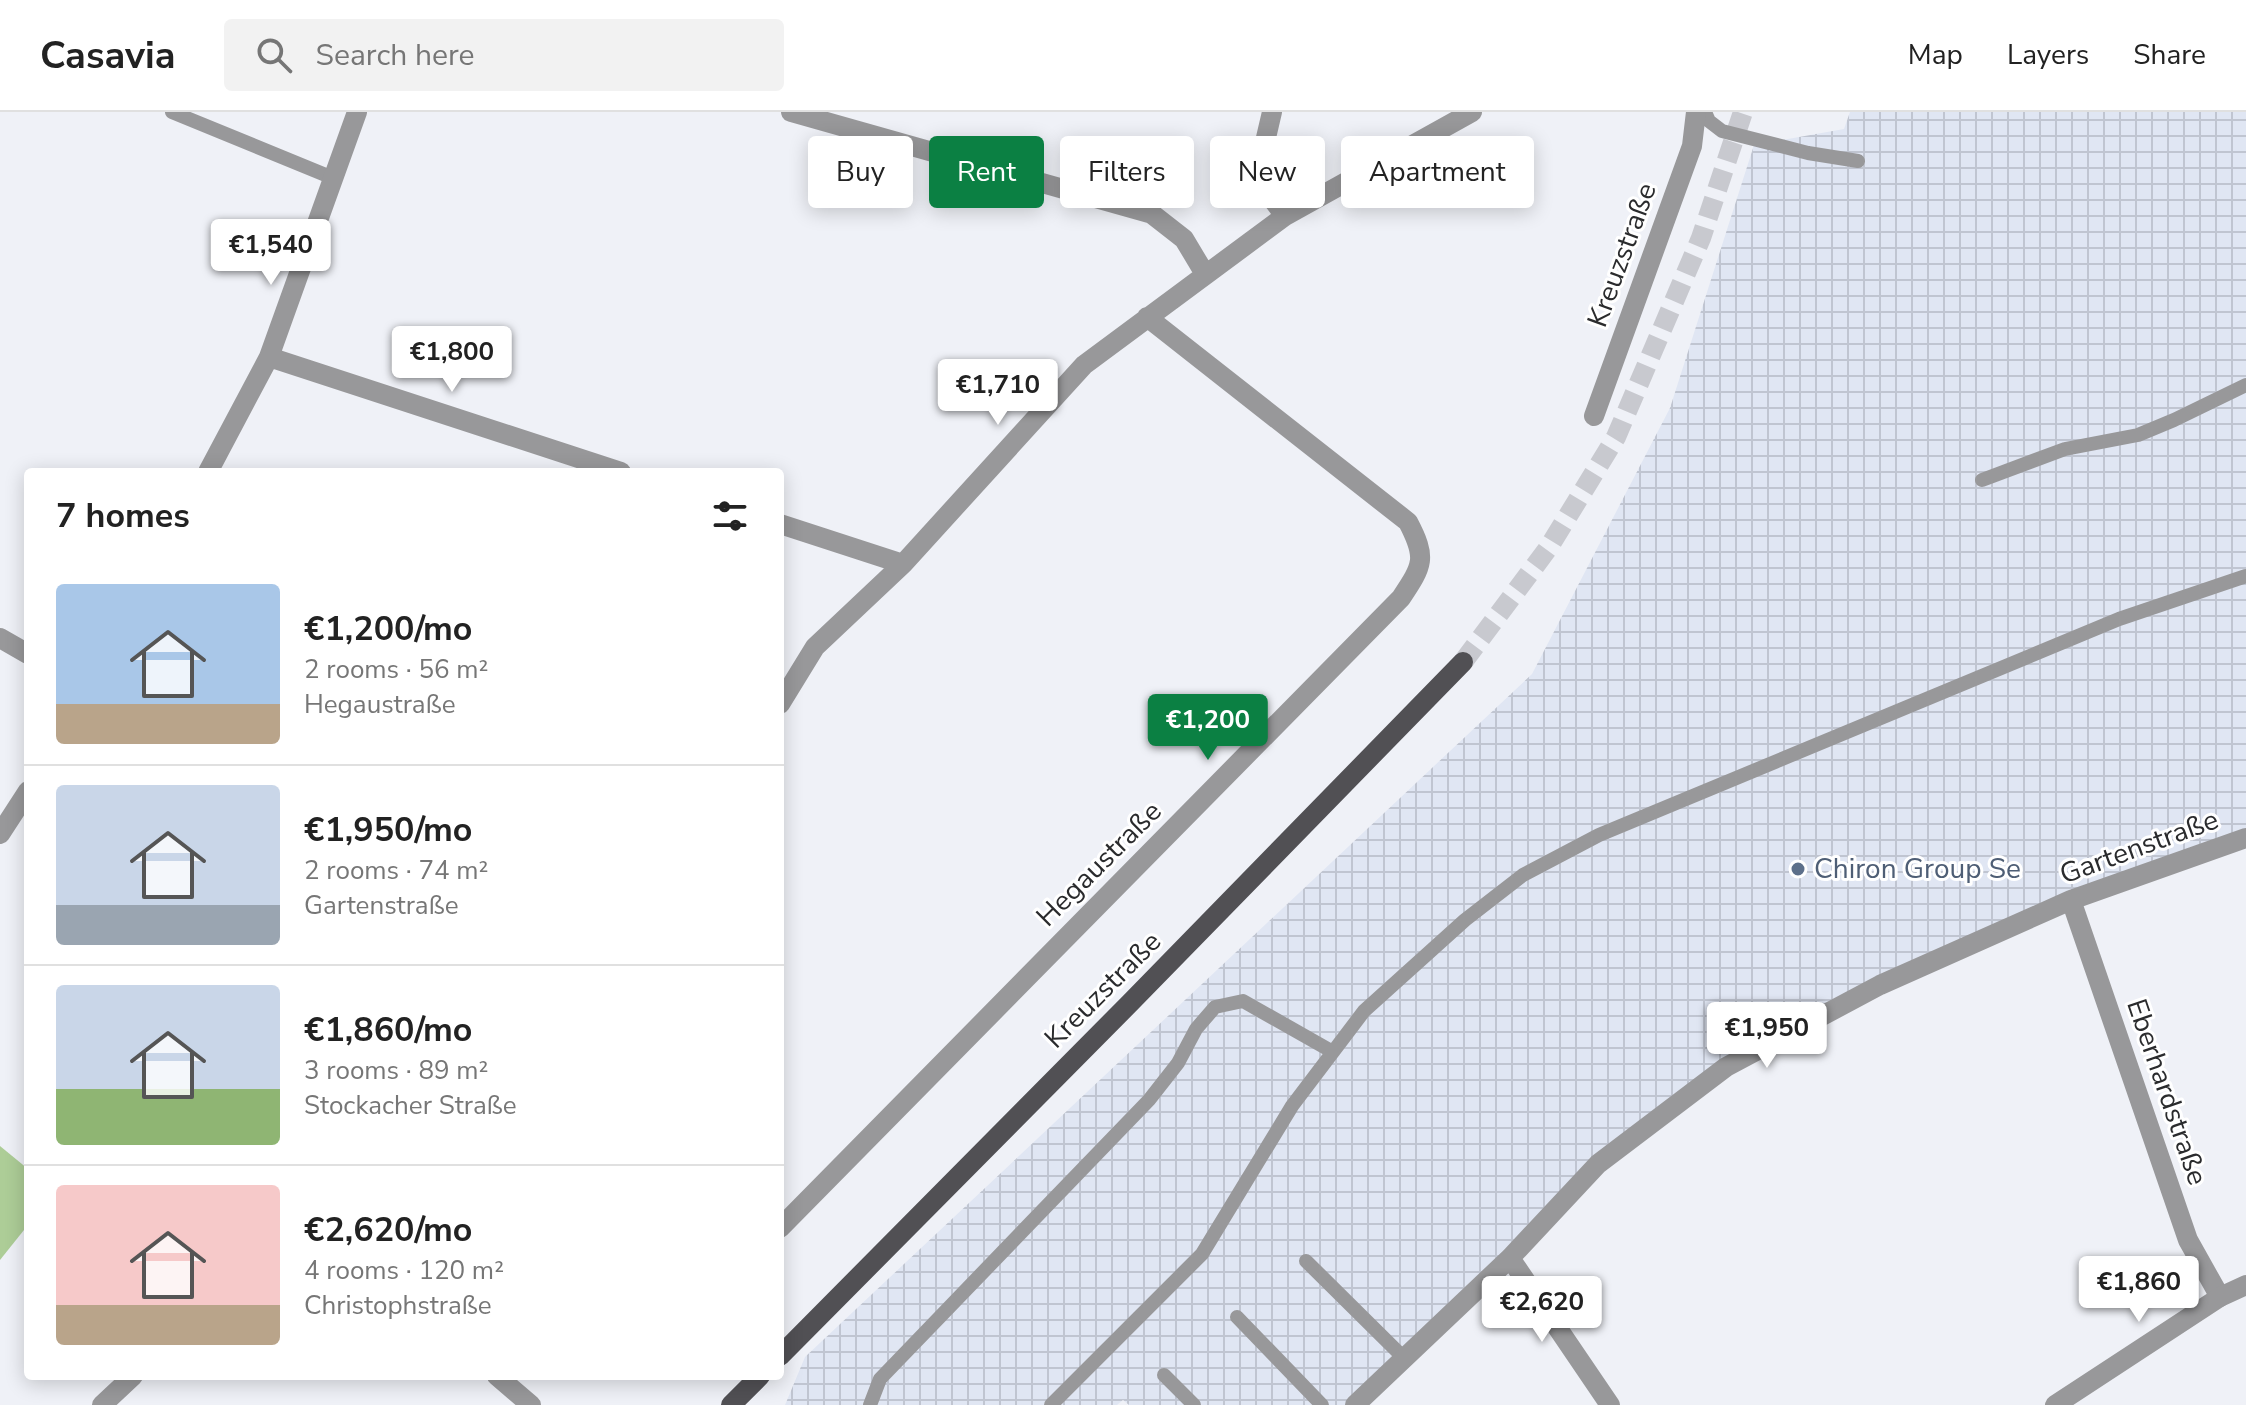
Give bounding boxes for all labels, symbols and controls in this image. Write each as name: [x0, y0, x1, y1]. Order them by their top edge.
search box: [224, 19, 784, 91]
text: Casavia: [40, 30, 176, 81]
icon: search: [252, 33, 296, 77]
text: Search here: [316, 35, 475, 76]
text: Map: [1908, 36, 1963, 74]
text: Layers: [2007, 36, 2089, 74]
text: Share: [2133, 36, 2206, 74]
chip: Buy: [808, 136, 913, 208]
chip: Rent: [929, 136, 1044, 208]
chip: Filters: [1060, 136, 1194, 208]
chip: New: [1210, 136, 1325, 208]
chip: Apartment: [1341, 136, 1534, 208]
street label: Kreuzstraße: [1578, 178, 1666, 332]
pin: €1,540: [206, 219, 336, 287]
text: €1,540: [229, 227, 313, 262]
pin: €1,800: [387, 326, 517, 394]
text: €1,800: [410, 334, 494, 369]
pin: €1,710: [933, 359, 1063, 427]
text: €1,710: [956, 367, 1040, 402]
text: 7 homes: [56, 493, 190, 539]
icon: filters: [708, 494, 752, 538]
text: €1,200/mo: [304, 606, 472, 652]
icon: home: [120, 616, 216, 712]
text: 2 rooms · 56 m²: [304, 652, 488, 687]
text: Hegaustraße: [304, 687, 455, 722]
pin: €1,200: [1143, 694, 1273, 762]
text: €1,200: [1166, 702, 1250, 737]
street label: Hegaustraße: [1028, 793, 1170, 935]
street label: Gartenstraße: [2054, 801, 2224, 893]
text: €1,950/mo: [304, 807, 472, 853]
icon: home: [120, 817, 216, 913]
place label: Chiron Group Se: [1814, 850, 2021, 888]
text: 2 rooms · 74 m²: [304, 853, 488, 888]
marker: Chiron Group Se: [1789, 860, 1807, 878]
text: Gartenstraße: [304, 888, 458, 923]
street label: Kreuzstraße: [1036, 923, 1170, 1057]
street label: Eberhardstraße: [2117, 994, 2217, 1190]
pin: €1,950: [1702, 1002, 1832, 1070]
text: €1,860/mo: [304, 1007, 472, 1053]
text: €1,950: [1725, 1010, 1809, 1045]
icon: home: [120, 1017, 216, 1113]
text: 3 rooms · 89 m²: [304, 1053, 488, 1088]
text: Stockacher Straße: [304, 1088, 517, 1123]
text: €2,620/mo: [304, 1207, 472, 1253]
icon: home: [120, 1217, 216, 1313]
text: 4 rooms · 120 m²: [304, 1253, 504, 1288]
pin: €1,860: [2074, 1256, 2204, 1324]
text: €1,860: [2097, 1264, 2181, 1299]
pin: €2,620: [1477, 1276, 1607, 1344]
text: €2,620: [1500, 1284, 1584, 1319]
text: Christophstraße: [304, 1288, 492, 1323]

